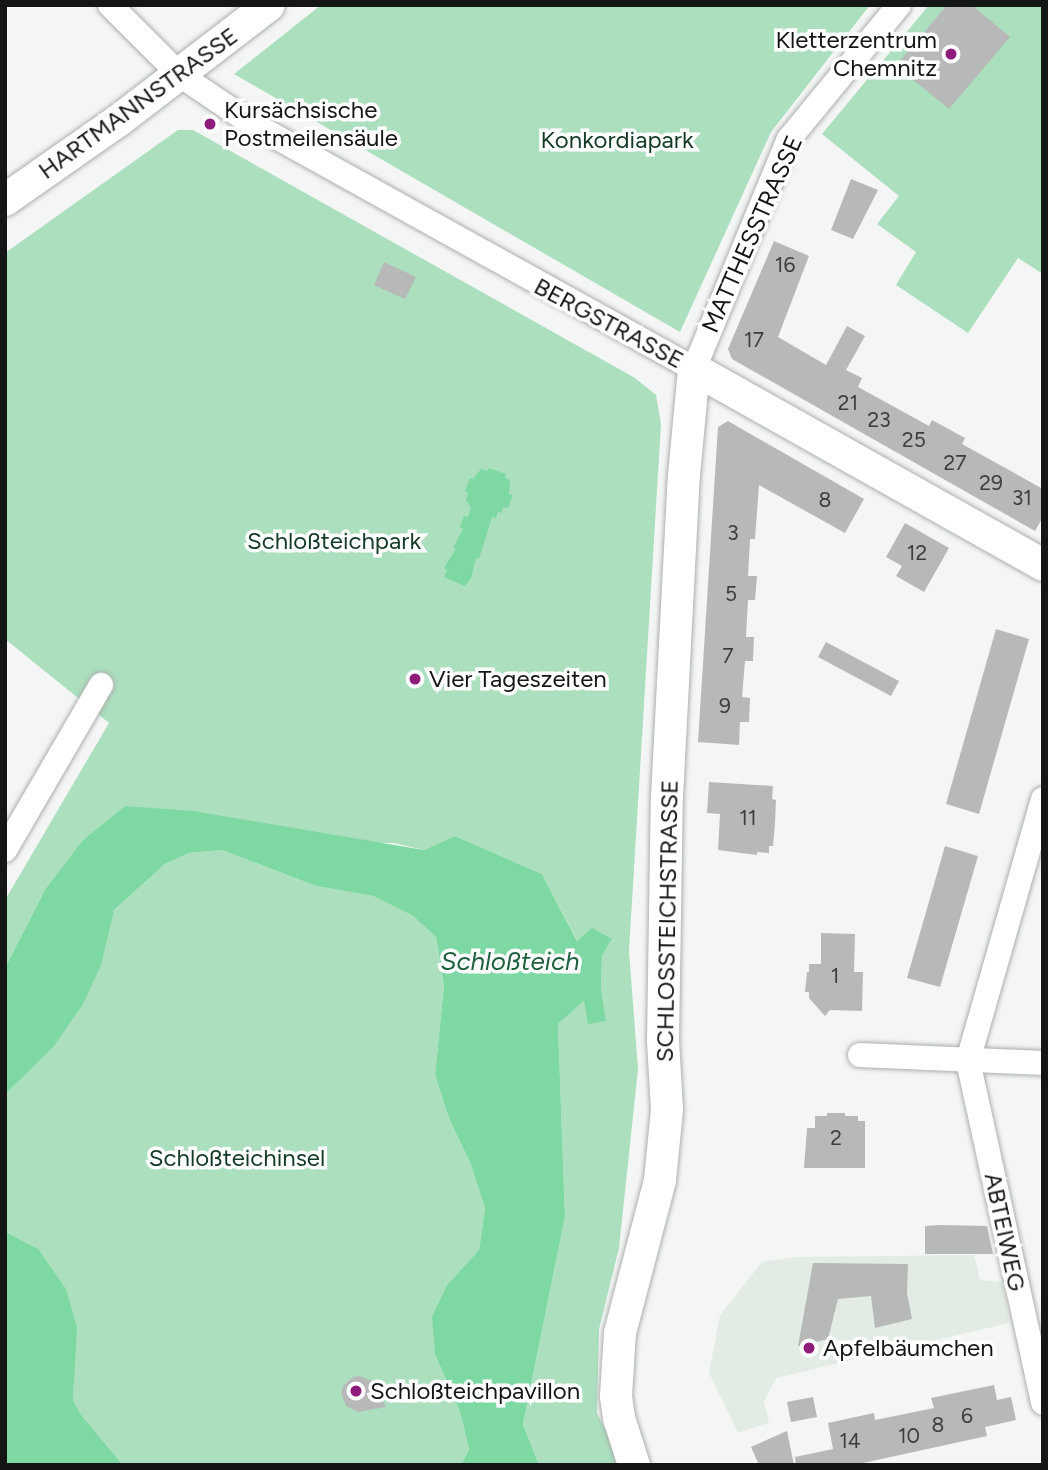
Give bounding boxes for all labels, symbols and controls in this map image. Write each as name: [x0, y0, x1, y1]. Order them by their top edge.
street label: HARTMANNSTRASSE: [33, 21, 243, 185]
place label: Kletterzentrum Chemnitz: [775, 26, 937, 82]
marker: Kletterzentrum Chemnitz: [943, 46, 959, 62]
place label: Kursächsische Postmeilensäule: [224, 96, 398, 152]
marker: Kursächsische Postmeilensäule: [202, 116, 218, 132]
park label: Konkordiapark: [540, 126, 694, 154]
street label: MATTHESSTRASSE: [696, 131, 808, 337]
house number: 16: [775, 252, 795, 278]
street label: BERGSTRASSE: [529, 272, 689, 374]
house number: 17: [744, 327, 764, 353]
house number: 21: [838, 390, 858, 416]
house number: 23: [867, 407, 891, 433]
house number: 25: [902, 427, 926, 453]
house number: 27: [943, 450, 967, 476]
house number: 29: [979, 470, 1003, 496]
house number: 31: [1012, 485, 1032, 511]
house number: 8: [819, 487, 831, 513]
house number: 3: [727, 520, 739, 546]
park label: Schloßteichpark: [247, 527, 421, 555]
house number: 12: [907, 540, 927, 566]
house number: 5: [725, 581, 737, 607]
house number: 7: [722, 643, 734, 669]
place label: Vier Tageszeiten: [429, 665, 607, 693]
marker: Vier Tageszeiten: [407, 671, 423, 687]
house number: 9: [719, 693, 731, 719]
street label: SCHLOSSTEICHSTRASSE: [650, 780, 684, 1062]
house number: 11: [739, 805, 757, 831]
water label: Schloßteich: [440, 946, 580, 978]
house number: 1: [831, 963, 839, 989]
house number: 2: [830, 1125, 842, 1151]
park label: Schloßteichinsel: [149, 1144, 325, 1172]
street label: ABTEIWEG: [978, 1170, 1032, 1294]
place label: Apfelbäumchen: [823, 1334, 994, 1362]
marker: Apfelbäumchen: [801, 1340, 817, 1356]
place label: Schloßteichpavillon: [370, 1377, 580, 1405]
marker: Schloßteichpavillon: [348, 1383, 364, 1399]
house number: 6: [961, 1403, 973, 1429]
house number: 8: [932, 1412, 944, 1438]
house number: 10: [898, 1423, 920, 1449]
house number: 14: [839, 1428, 861, 1454]

